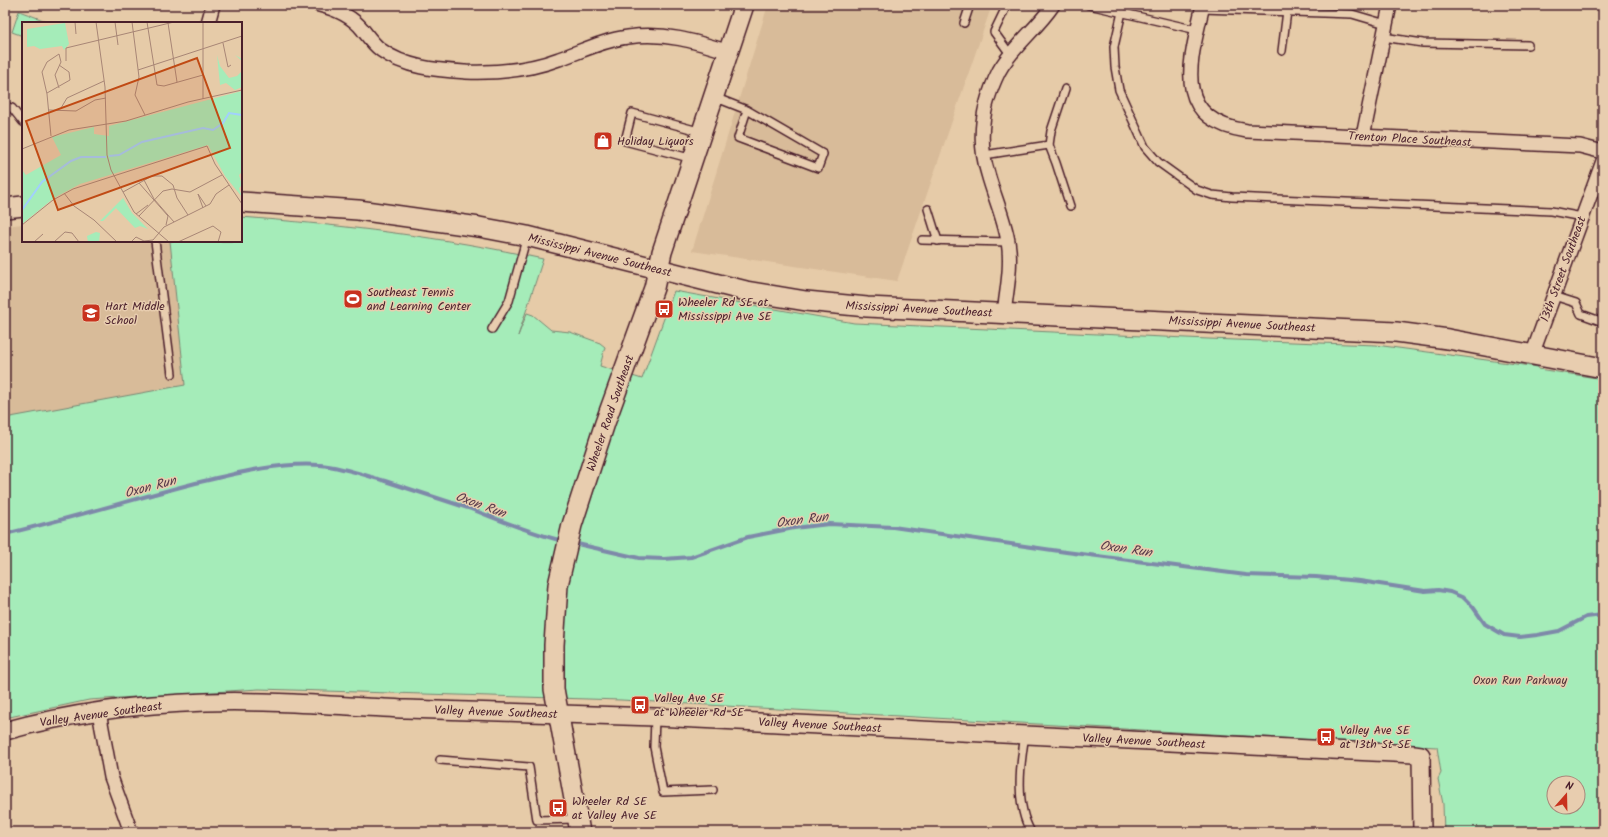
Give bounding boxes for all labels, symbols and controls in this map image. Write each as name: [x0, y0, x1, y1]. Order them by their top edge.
inset map: [22, 22, 242, 242]
street label: Trenton Place Southeast: [1348, 127, 1473, 152]
shop icon: Holiday Liquors: [592, 130, 614, 152]
place label: Holiday Liquors: [617, 132, 694, 151]
street label: 13th Street Southeast: [1536, 213, 1592, 325]
street label: Mississippi Avenue Southeast: [526, 228, 674, 283]
place label: Southeast Tennis and Learning Center: [367, 283, 472, 316]
sports icon: Southeast Tennis and Learning Center: [342, 288, 364, 310]
place label: Wheeler Rd SE at Mississippi Ave SE: [678, 293, 773, 326]
street label: Mississippi Avenue Southeast: [845, 296, 993, 323]
place label: Hart Middle School: [105, 297, 165, 330]
bus stop icon: Wheeler Rd SE at Mississippi Ave SE: [653, 298, 675, 320]
school or university icon: Hart Middle School: [80, 302, 102, 324]
street label: Mississippi Avenue Southeast: [1168, 311, 1316, 338]
street label: Wheeler Road Southeast: [582, 352, 639, 474]
water label: Oxon Run: [122, 470, 179, 504]
water label: Oxon Run: [452, 487, 510, 525]
water label: Oxon Run: [775, 507, 830, 534]
water label: Oxon Run: [1098, 535, 1154, 564]
park label: Oxon Run Parkway: [1473, 671, 1567, 690]
place label: Valley Ave SE at Wheeler Rd SE: [654, 689, 745, 722]
bus stop icon: Valley Ave SE at Wheeler Rd SE: [629, 694, 651, 716]
street label: Valley Avenue Southeast: [39, 696, 164, 732]
street label: Valley Avenue Southeast: [434, 701, 558, 724]
street label: Valley Avenue Southeast: [758, 713, 882, 738]
place label: Valley Ave SE at 13th St SE: [1340, 721, 1412, 754]
bus stop icon: Valley Ave SE at 13th St SE: [1315, 726, 1337, 748]
street label: Valley Avenue Southeast: [1082, 729, 1206, 754]
north arrow: [1546, 775, 1586, 815]
text: N: [1563, 777, 1575, 796]
place label: Wheeler Rd SE at Valley Ave SE: [572, 792, 658, 825]
bus stop icon: Wheeler Rd SE at Valley Ave SE: [547, 797, 569, 819]

